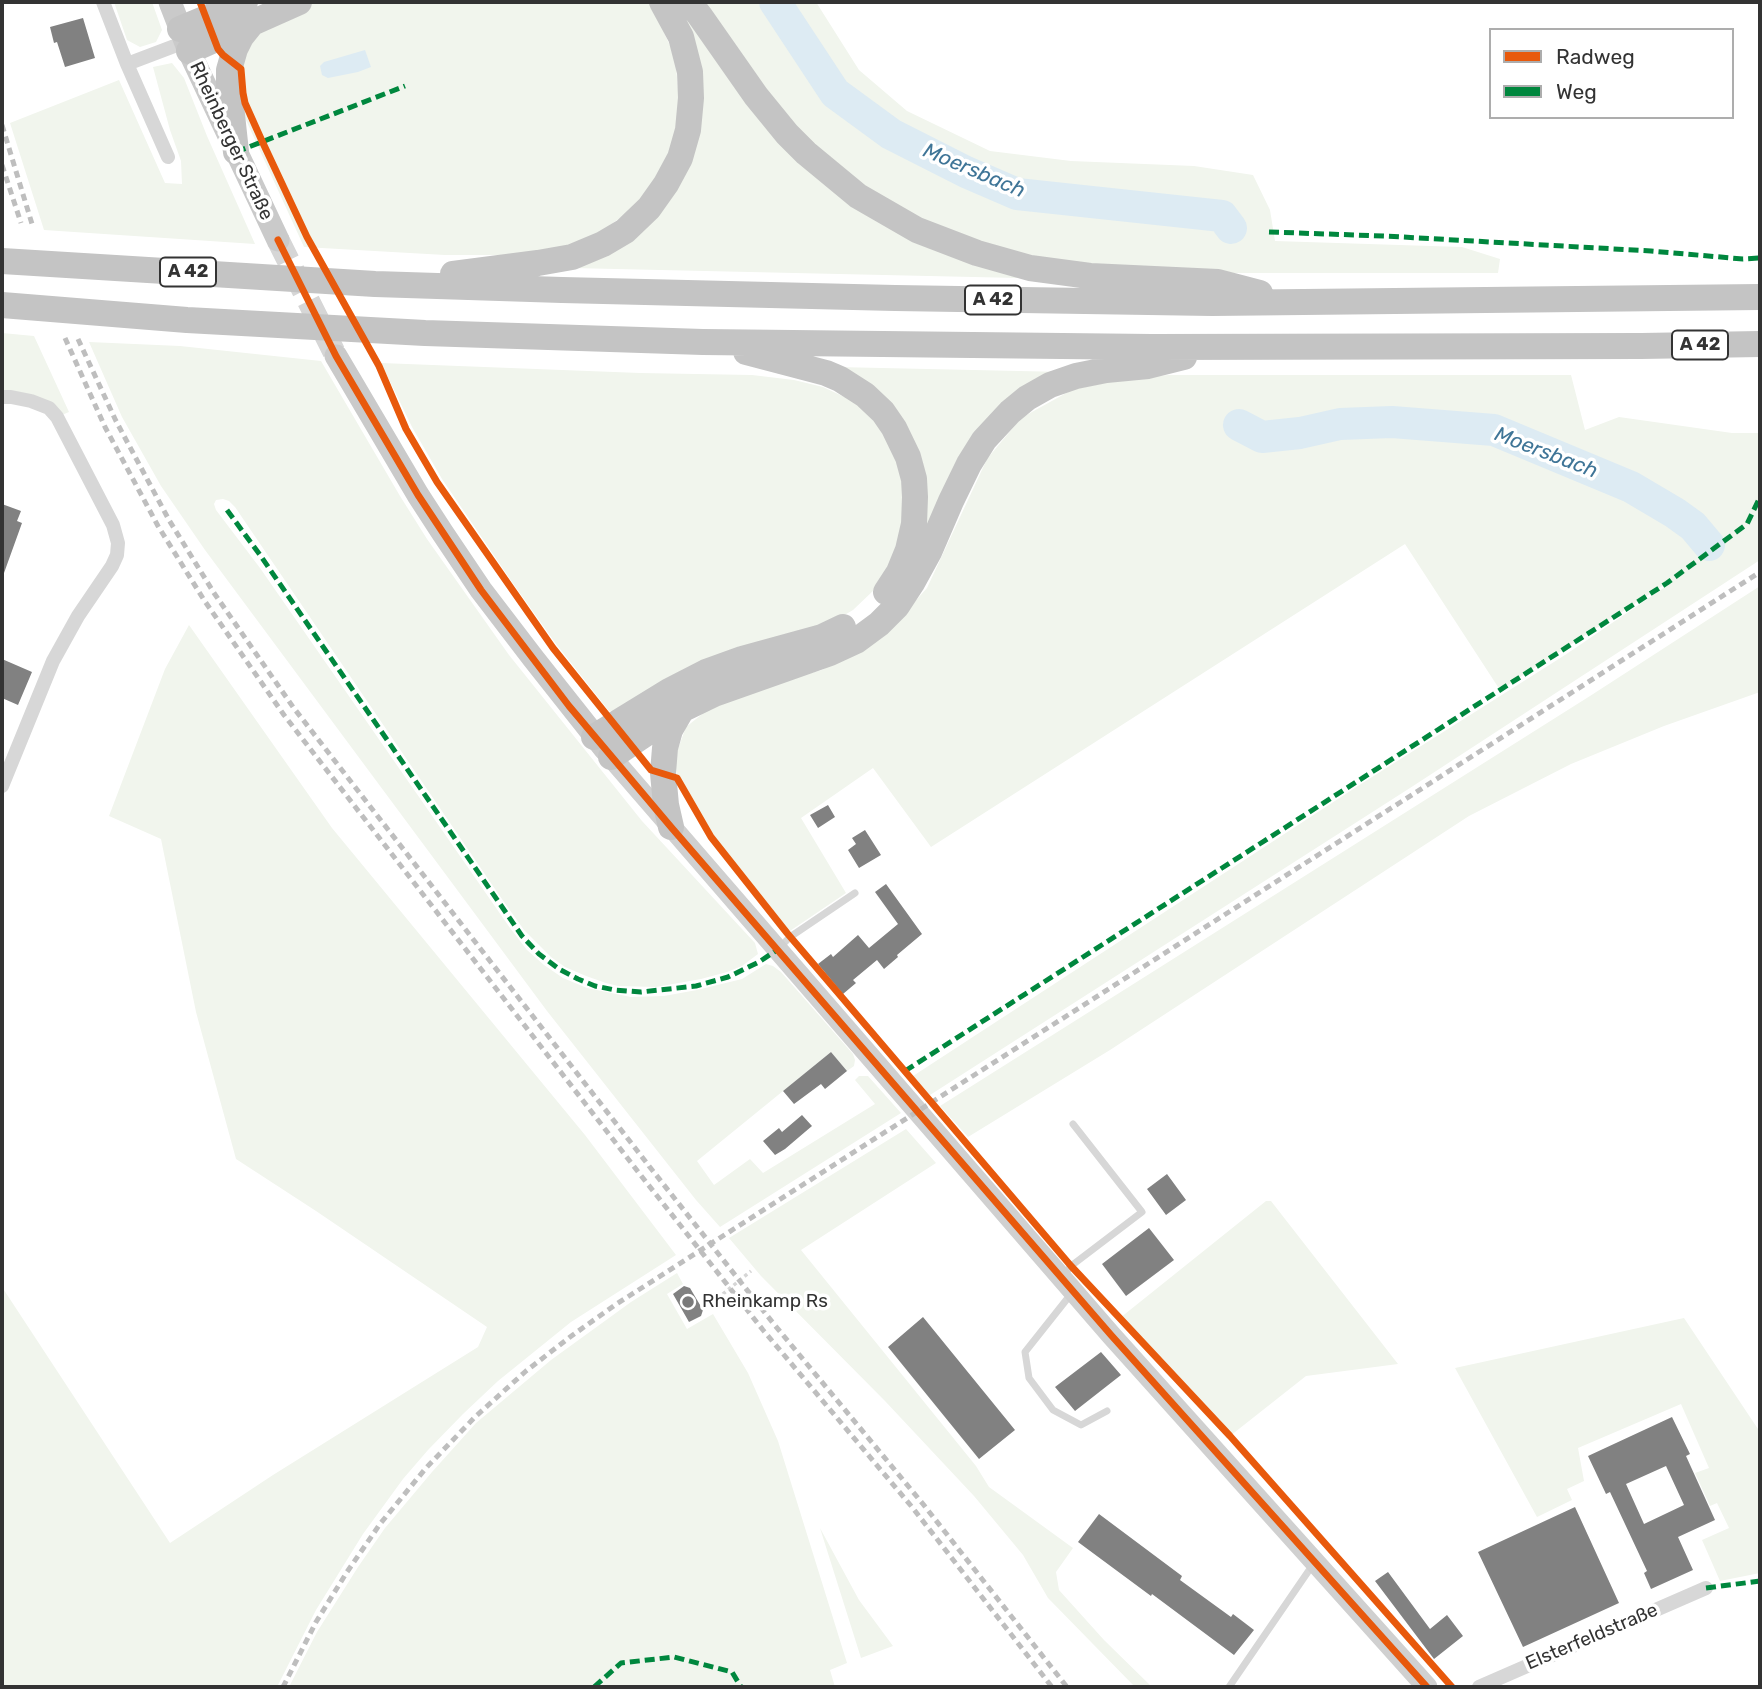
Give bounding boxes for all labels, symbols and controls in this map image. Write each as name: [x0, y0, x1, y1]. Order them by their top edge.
legend: [1489, 28, 1734, 119]
text: Radweg: [1556, 44, 1635, 69]
street label: Rheinberger Straße: [184, 58, 278, 224]
text: Weg: [1556, 79, 1597, 104]
water label: Moersbach: [919, 138, 1029, 204]
road number: A 42: [160, 258, 216, 286]
road number: A 42: [965, 286, 1021, 314]
road number: A 42: [1672, 330, 1728, 360]
water label: Moersbach: [1491, 422, 1601, 484]
place label: Rheinkamp Rs: [702, 1291, 828, 1313]
marker: Rheinkamp Rs: [680, 1294, 696, 1310]
street label: Elsterfeldstraße: [1523, 1599, 1661, 1675]

